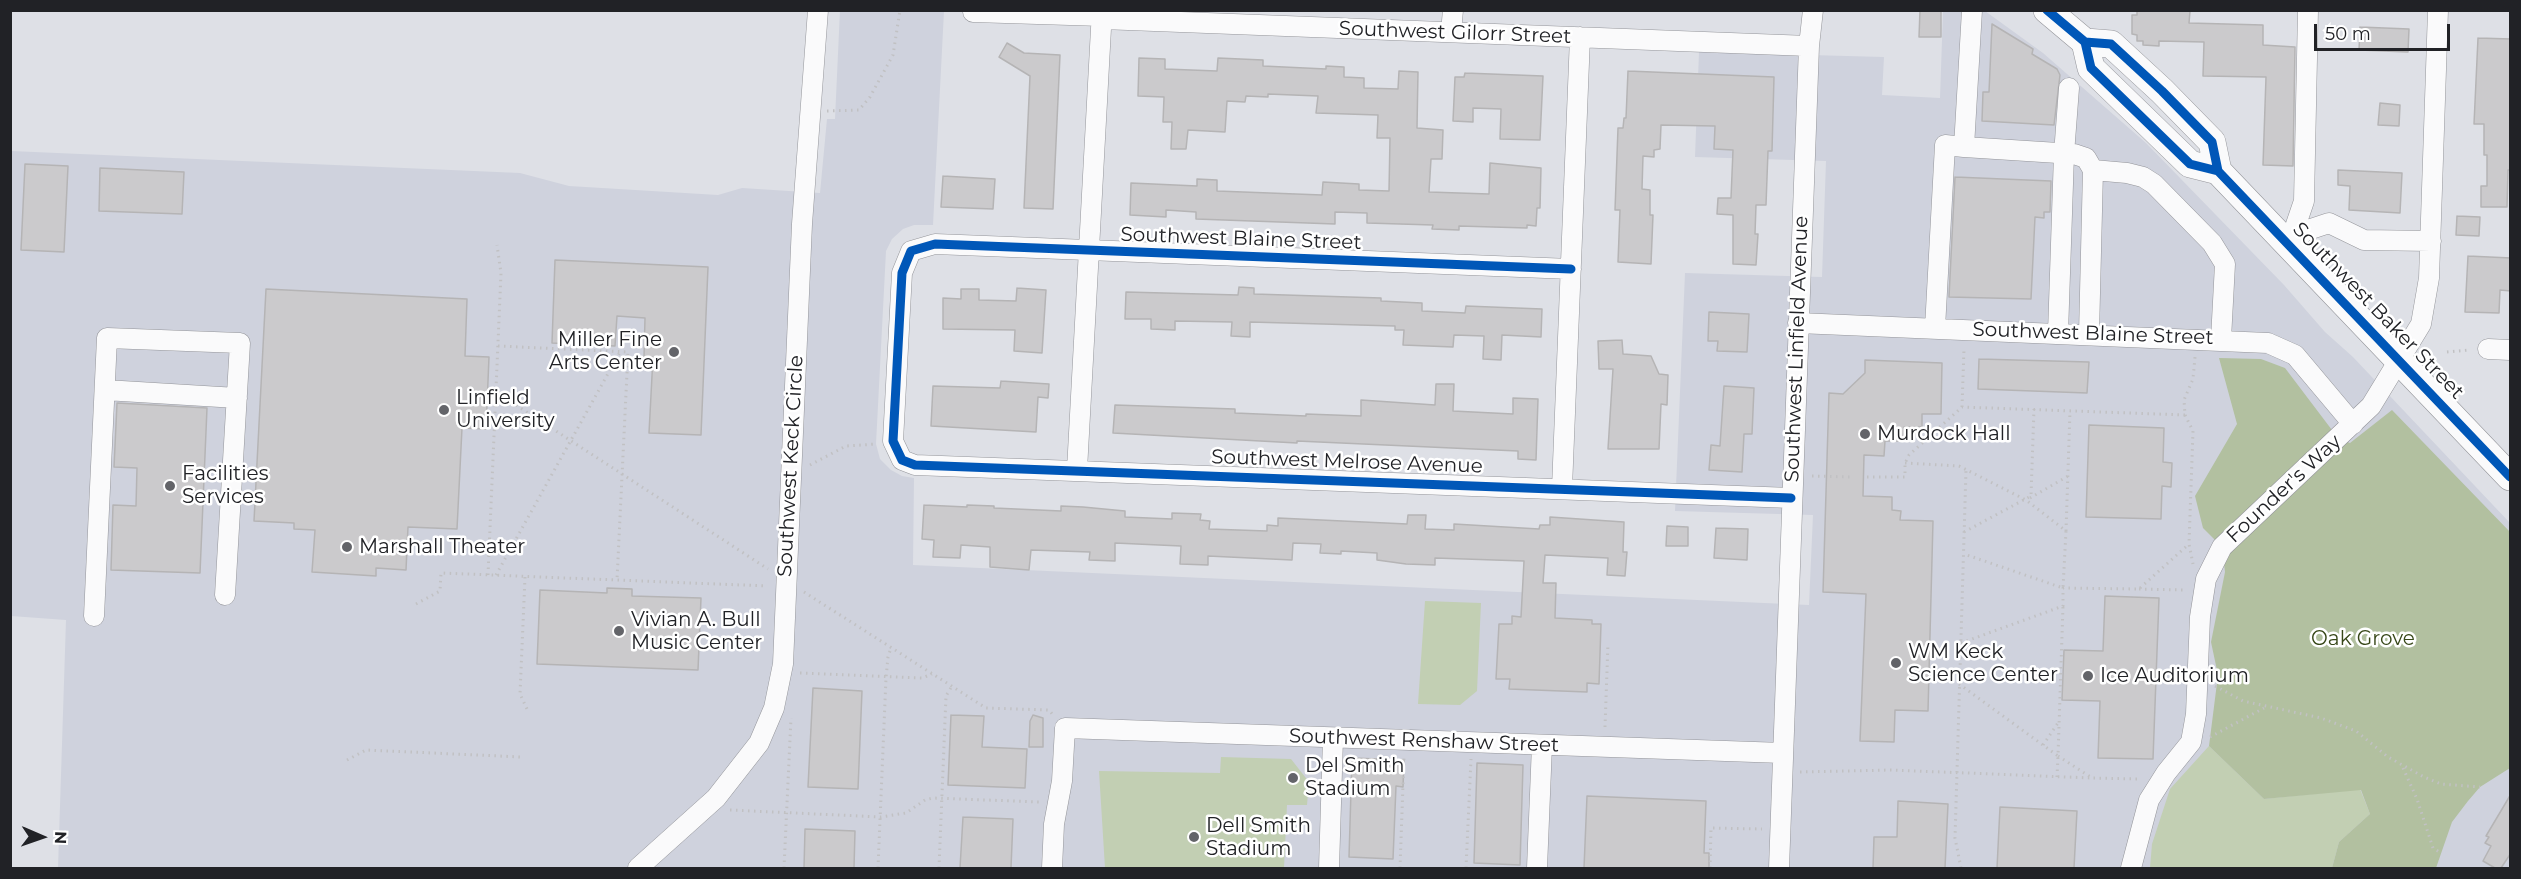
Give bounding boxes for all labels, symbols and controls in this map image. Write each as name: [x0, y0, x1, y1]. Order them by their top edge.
scale bar: [2317, 12, 2454, 50]
street label: Southwest Gilorr Street: [1338, 17, 1572, 49]
text: 50 m: [2325, 23, 2371, 45]
street label: Southwest Linfield Avenue: [1780, 215, 1814, 483]
street label: Southwest Baker Street: [2287, 218, 2469, 404]
street label: Southwest Blaine Street: [1120, 223, 1362, 255]
street label: Southwest Blaine Street: [1972, 318, 2214, 350]
place label: Miller Fine Arts Center: [549, 328, 662, 375]
marker: Miller Fine Arts Center: [667, 345, 681, 359]
street label: Southwest Keck Circle: [773, 354, 809, 578]
place label: Linfield University: [456, 386, 555, 433]
marker: Linfield University: [437, 403, 451, 417]
place label: Murdock Hall: [1877, 422, 2011, 446]
marker: Murdock Hall: [1858, 427, 1872, 441]
street label: Founder's Way: [2222, 430, 2346, 548]
street label: Southwest Melrose Avenue: [1211, 445, 1483, 479]
place label: Facilities Services: [182, 462, 268, 509]
marker: Facilities Services: [163, 479, 177, 493]
place label: Marshall Theater: [359, 535, 525, 559]
marker: Marshall Theater: [340, 540, 354, 554]
place label: Vivian A. Bull Music Center: [631, 608, 762, 655]
marker: Vivian A. Bull Music Center: [612, 624, 626, 638]
park label: Oak Grove: [2311, 627, 2415, 651]
place label: WM Keck Science Center: [1908, 640, 2058, 687]
marker: WM Keck Science Center: [1889, 656, 1903, 670]
place label: Ice Auditorium: [2100, 664, 2249, 688]
marker: Ice Auditorium: [2081, 669, 2095, 683]
street label: Southwest Renshaw Street: [1288, 724, 1560, 758]
place label: Del Smith Stadium: [1305, 754, 1405, 801]
marker: Del Smith Stadium: [1286, 771, 1300, 785]
north arrow: [12, 807, 72, 867]
place label: Dell Smith Stadium: [1206, 814, 1311, 861]
marker: Dell Smith Stadium: [1187, 830, 1201, 844]
text: N: [51, 831, 70, 844]

